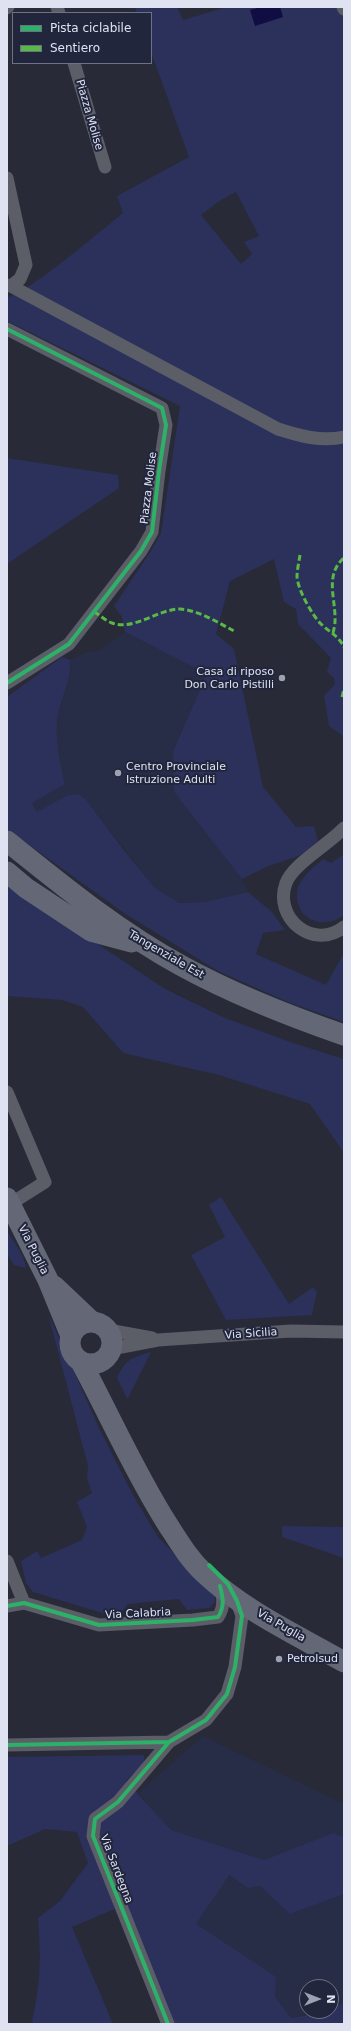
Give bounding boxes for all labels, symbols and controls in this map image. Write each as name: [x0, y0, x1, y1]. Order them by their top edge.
legend: [12, 12, 152, 64]
text: Pista ciclabile: [50, 21, 131, 35]
text: Sentiero: [50, 41, 100, 55]
street label: Piazza Molise: [73, 78, 105, 152]
street label: Piazza Molise: [138, 451, 160, 525]
place label: Casa di riposo Don Carlo Pistilli: [184, 665, 274, 691]
marker: Casa di riposo Don Carlo Pistilli: [277, 673, 287, 683]
place label: Centro Provinciale Istruzione Adulti: [126, 760, 226, 786]
marker: Centro Provinciale Istruzione Adulti: [113, 768, 123, 778]
street label: Tangenziale Est: [126, 928, 206, 982]
street label: Via Puglia: [15, 1223, 51, 1277]
street label: Via Sicilia: [224, 1326, 278, 1342]
street label: Via Calabria: [105, 1606, 171, 1622]
street label: Via Puglia: [254, 1607, 308, 1645]
place label: Petrolsud: [287, 1652, 338, 1666]
marker: Petrolsud: [274, 1654, 284, 1664]
street label: Via Sardegna: [97, 1833, 135, 1905]
north arrow: [299, 1979, 339, 2019]
text: N: [324, 1994, 337, 2004]

